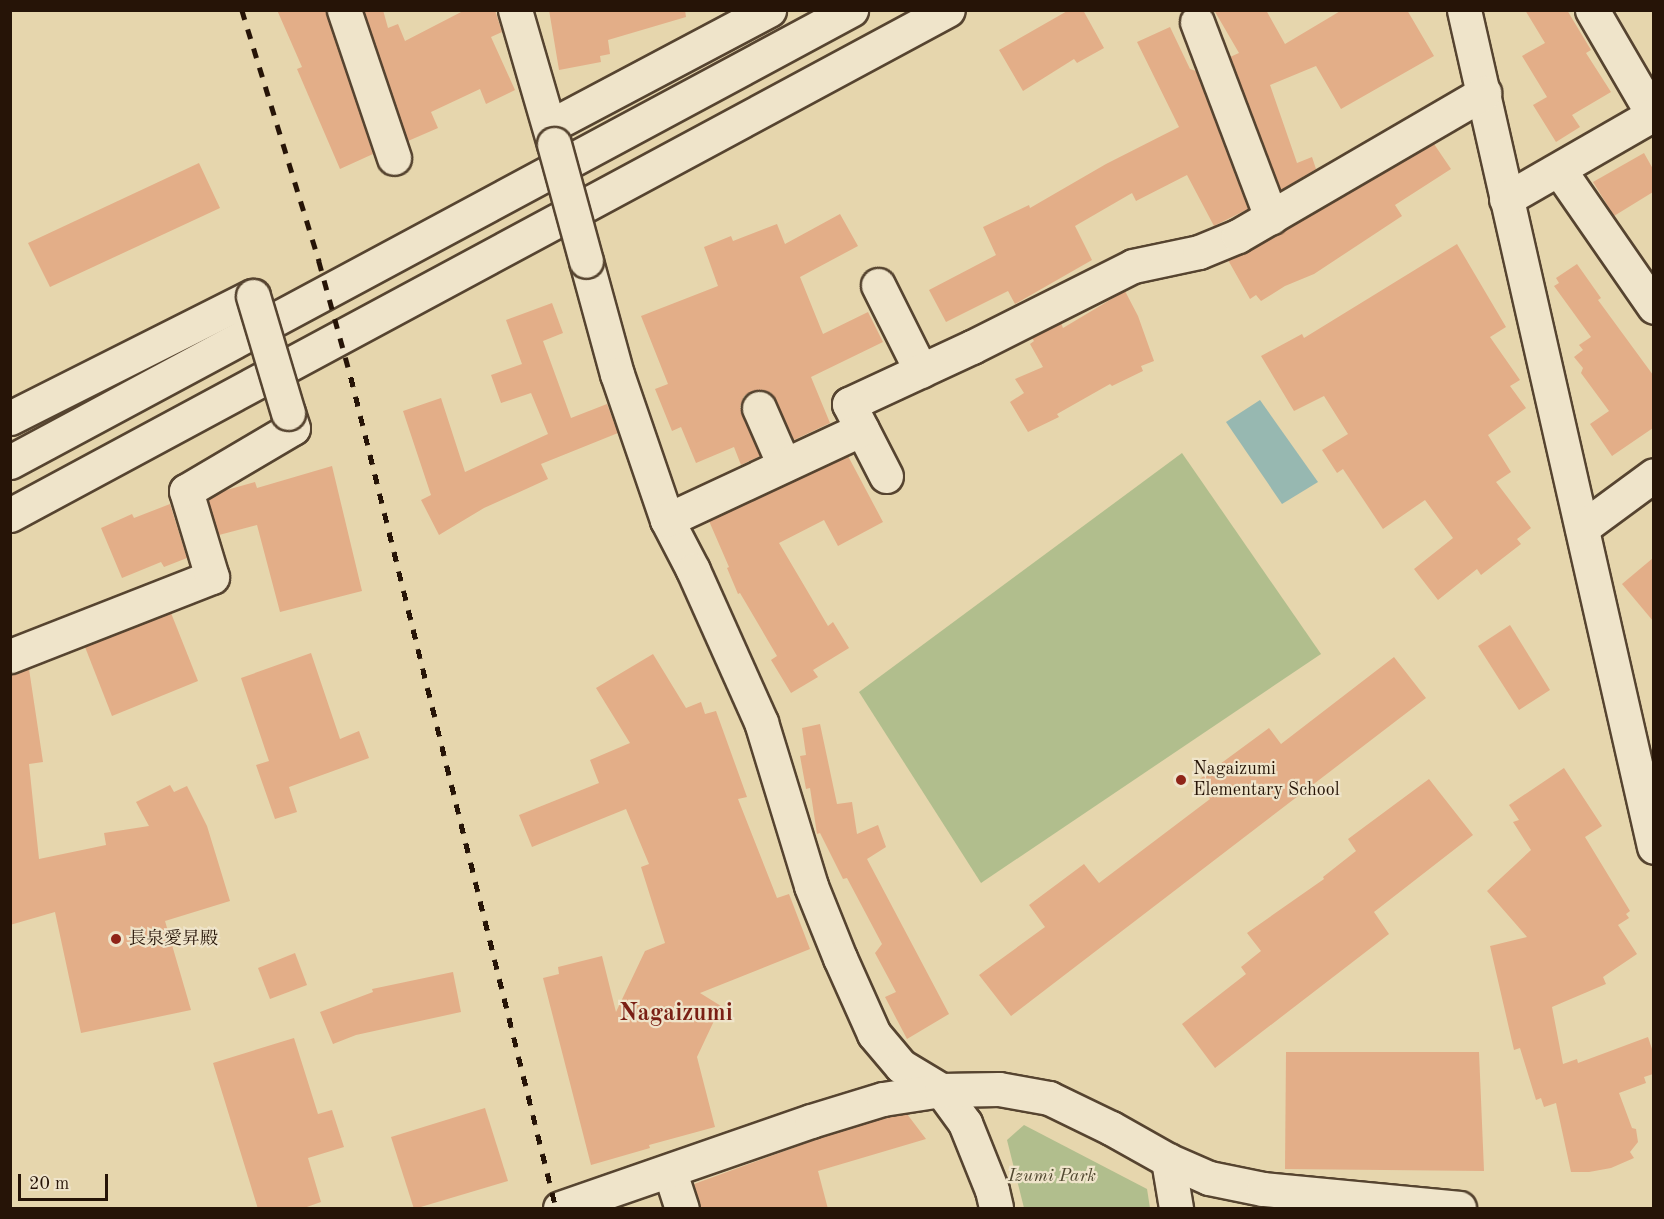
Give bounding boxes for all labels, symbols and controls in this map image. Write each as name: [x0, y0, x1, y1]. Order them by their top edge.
place label: Nagaizumi Elementary School: [1193, 759, 1340, 802]
marker: Nagaizumi Elementary School: [1174, 773, 1188, 787]
place label: 長泉愛昇殿: [128, 928, 218, 950]
marker: 長泉愛昇殿: [109, 932, 123, 946]
district label: Nagaizumi: [619, 1001, 733, 1029]
scale bar: [21, 1162, 111, 1200]
park label: Izumi Park: [1008, 1165, 1096, 1187]
text: 20 m: [29, 1175, 69, 1193]

